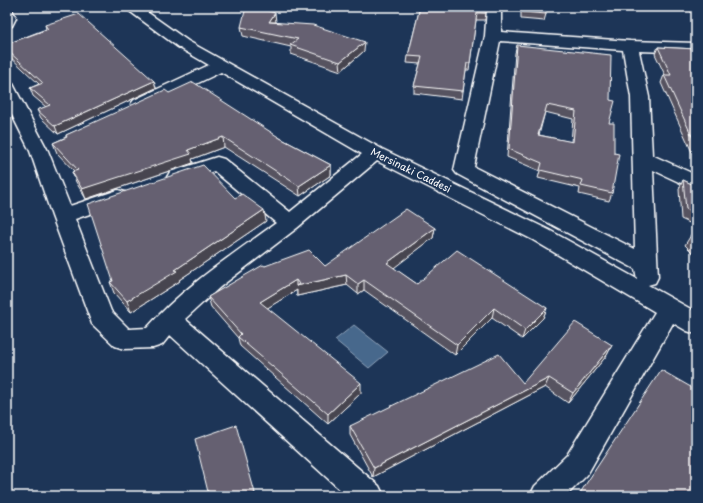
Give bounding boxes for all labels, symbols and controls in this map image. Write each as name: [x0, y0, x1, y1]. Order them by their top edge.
street label: Mersinaki Caddesi: [368, 143, 454, 196]

